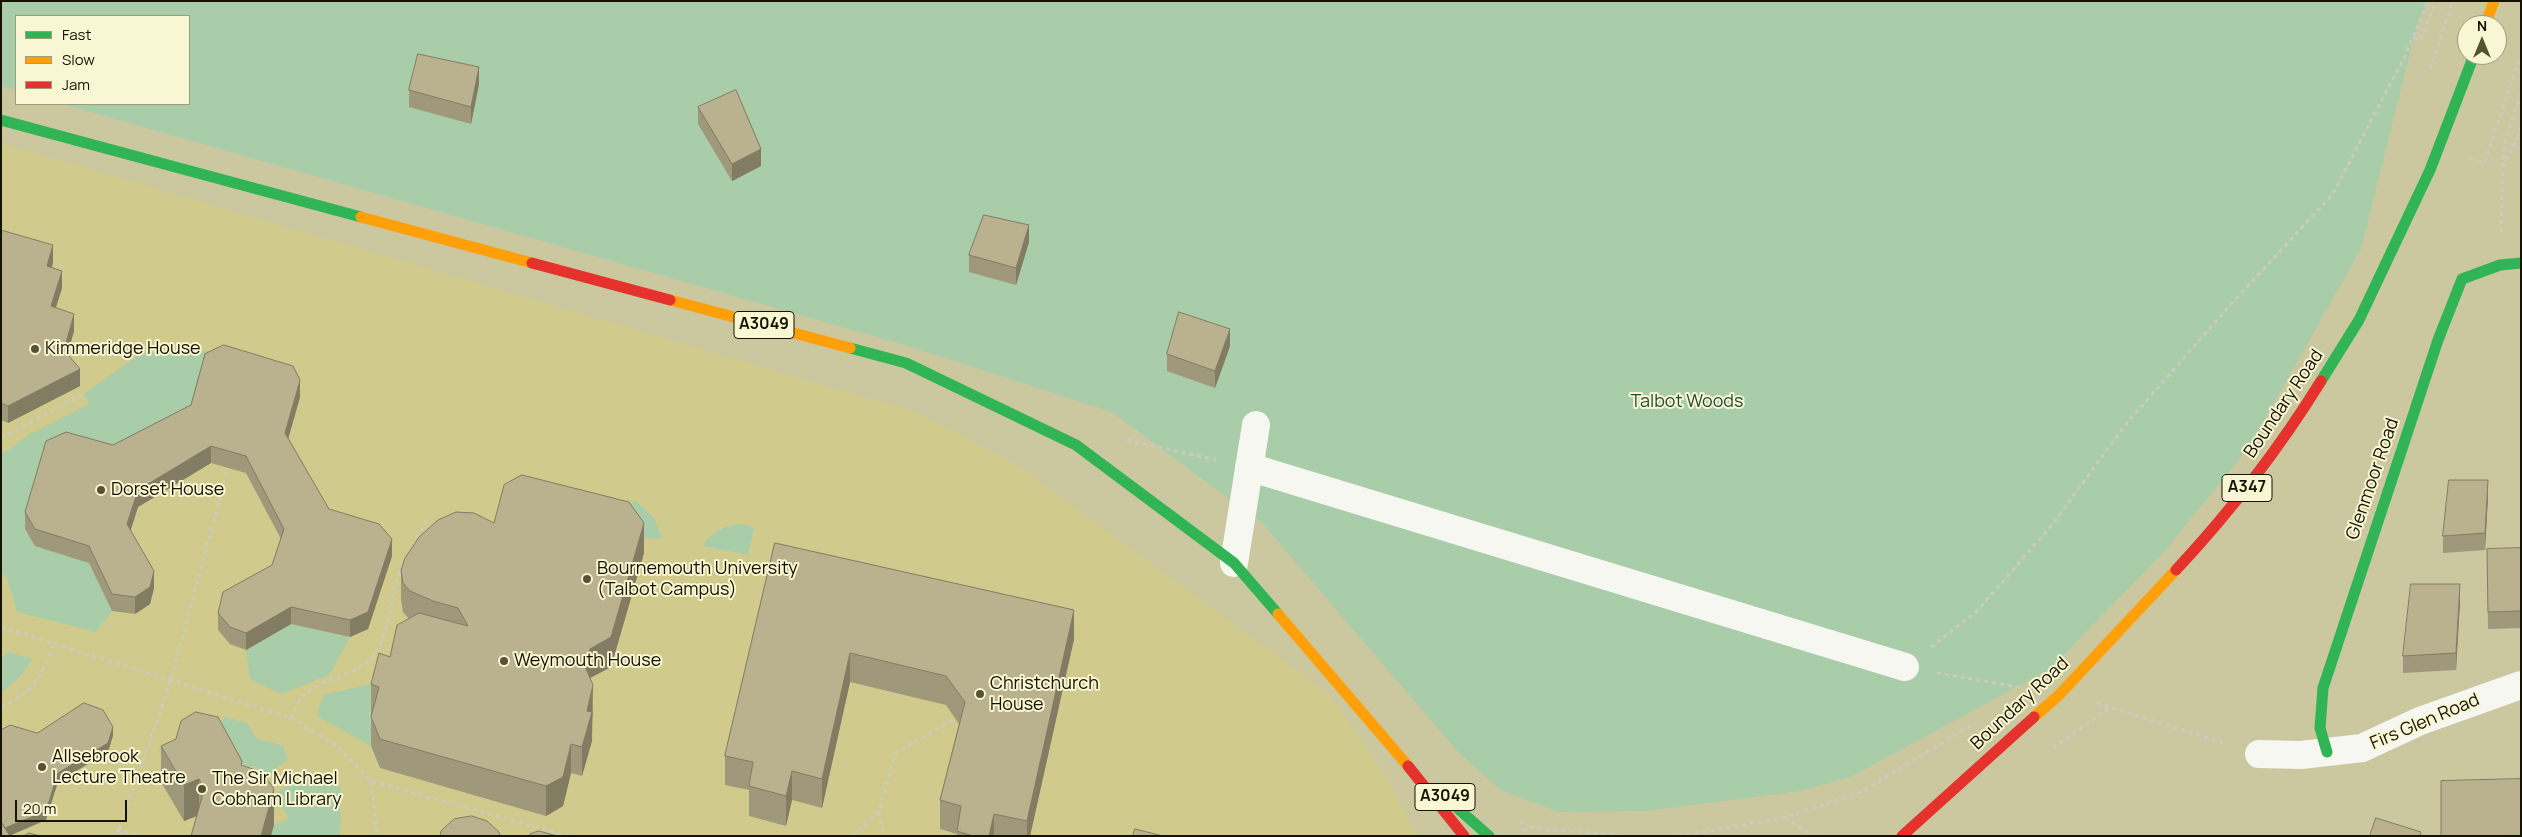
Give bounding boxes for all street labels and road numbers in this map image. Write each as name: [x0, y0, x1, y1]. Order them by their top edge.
road number: A3049: [734, 312, 794, 338]
street label: Boundary Road: [2240, 346, 2328, 462]
street label: Glenmoor Road: [2342, 415, 2404, 543]
road number: A347: [2222, 474, 2272, 502]
street label: Boundary Road: [1967, 653, 2073, 755]
street label: Firs Glen Road: [2367, 689, 2483, 755]
road number: A3049: [1415, 784, 1475, 810]

